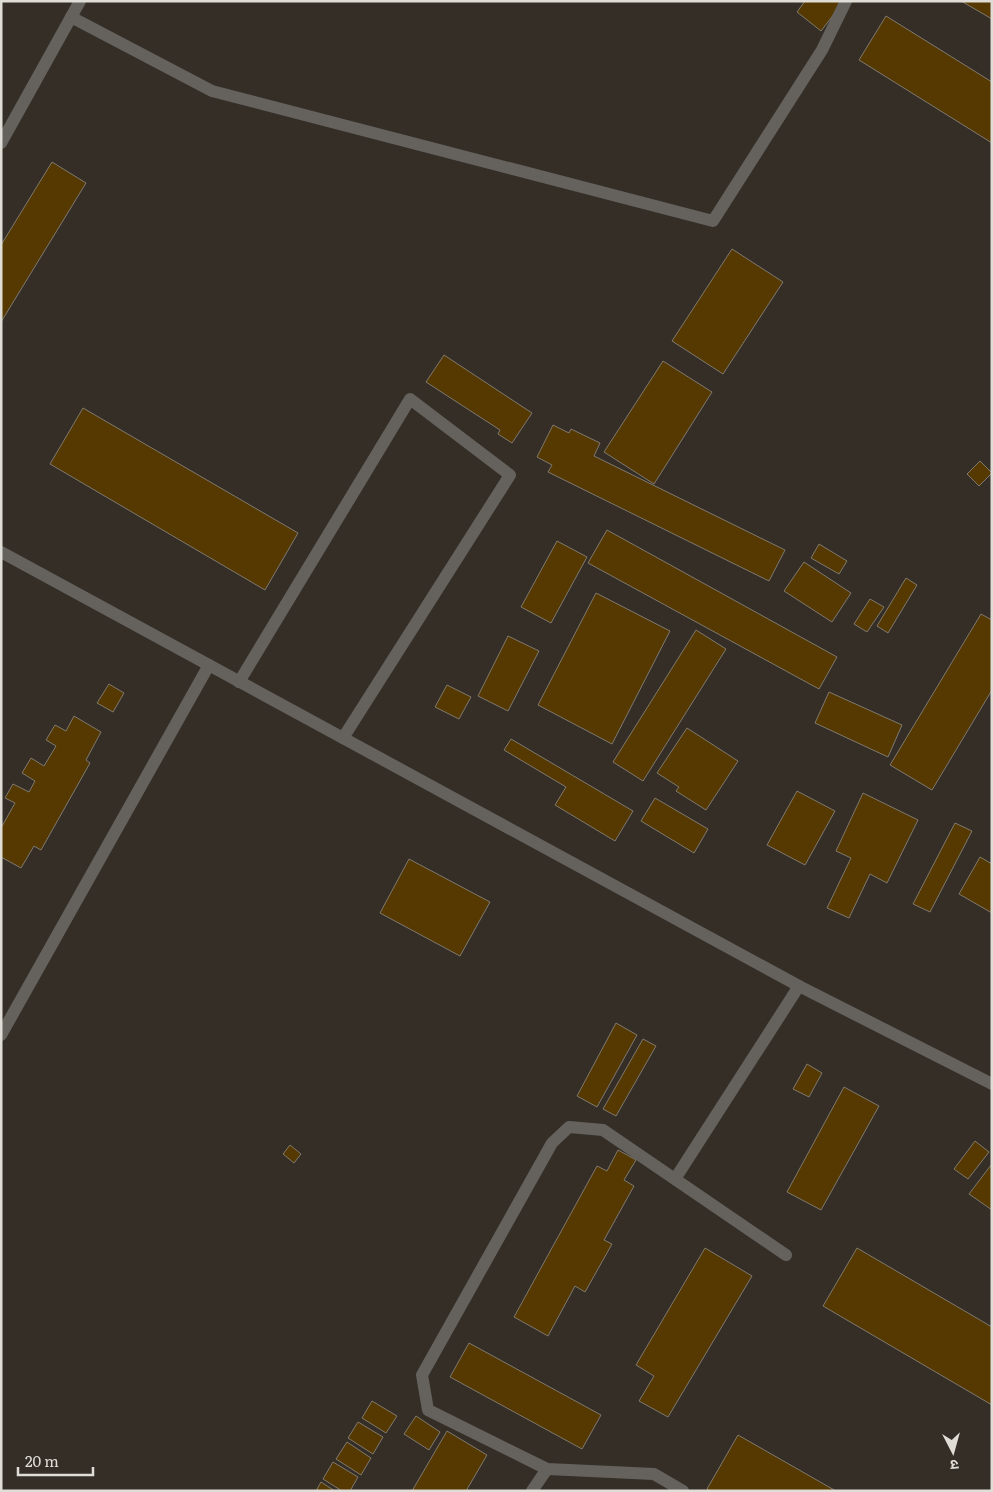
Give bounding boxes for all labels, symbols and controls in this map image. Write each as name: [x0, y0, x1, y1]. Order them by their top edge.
north arrow: [928, 1427, 978, 1477]
scale bar: [18, 1444, 92, 1476]
text: 20 m: [25, 1449, 59, 1472]
text: उ: [949, 1456, 960, 1476]

